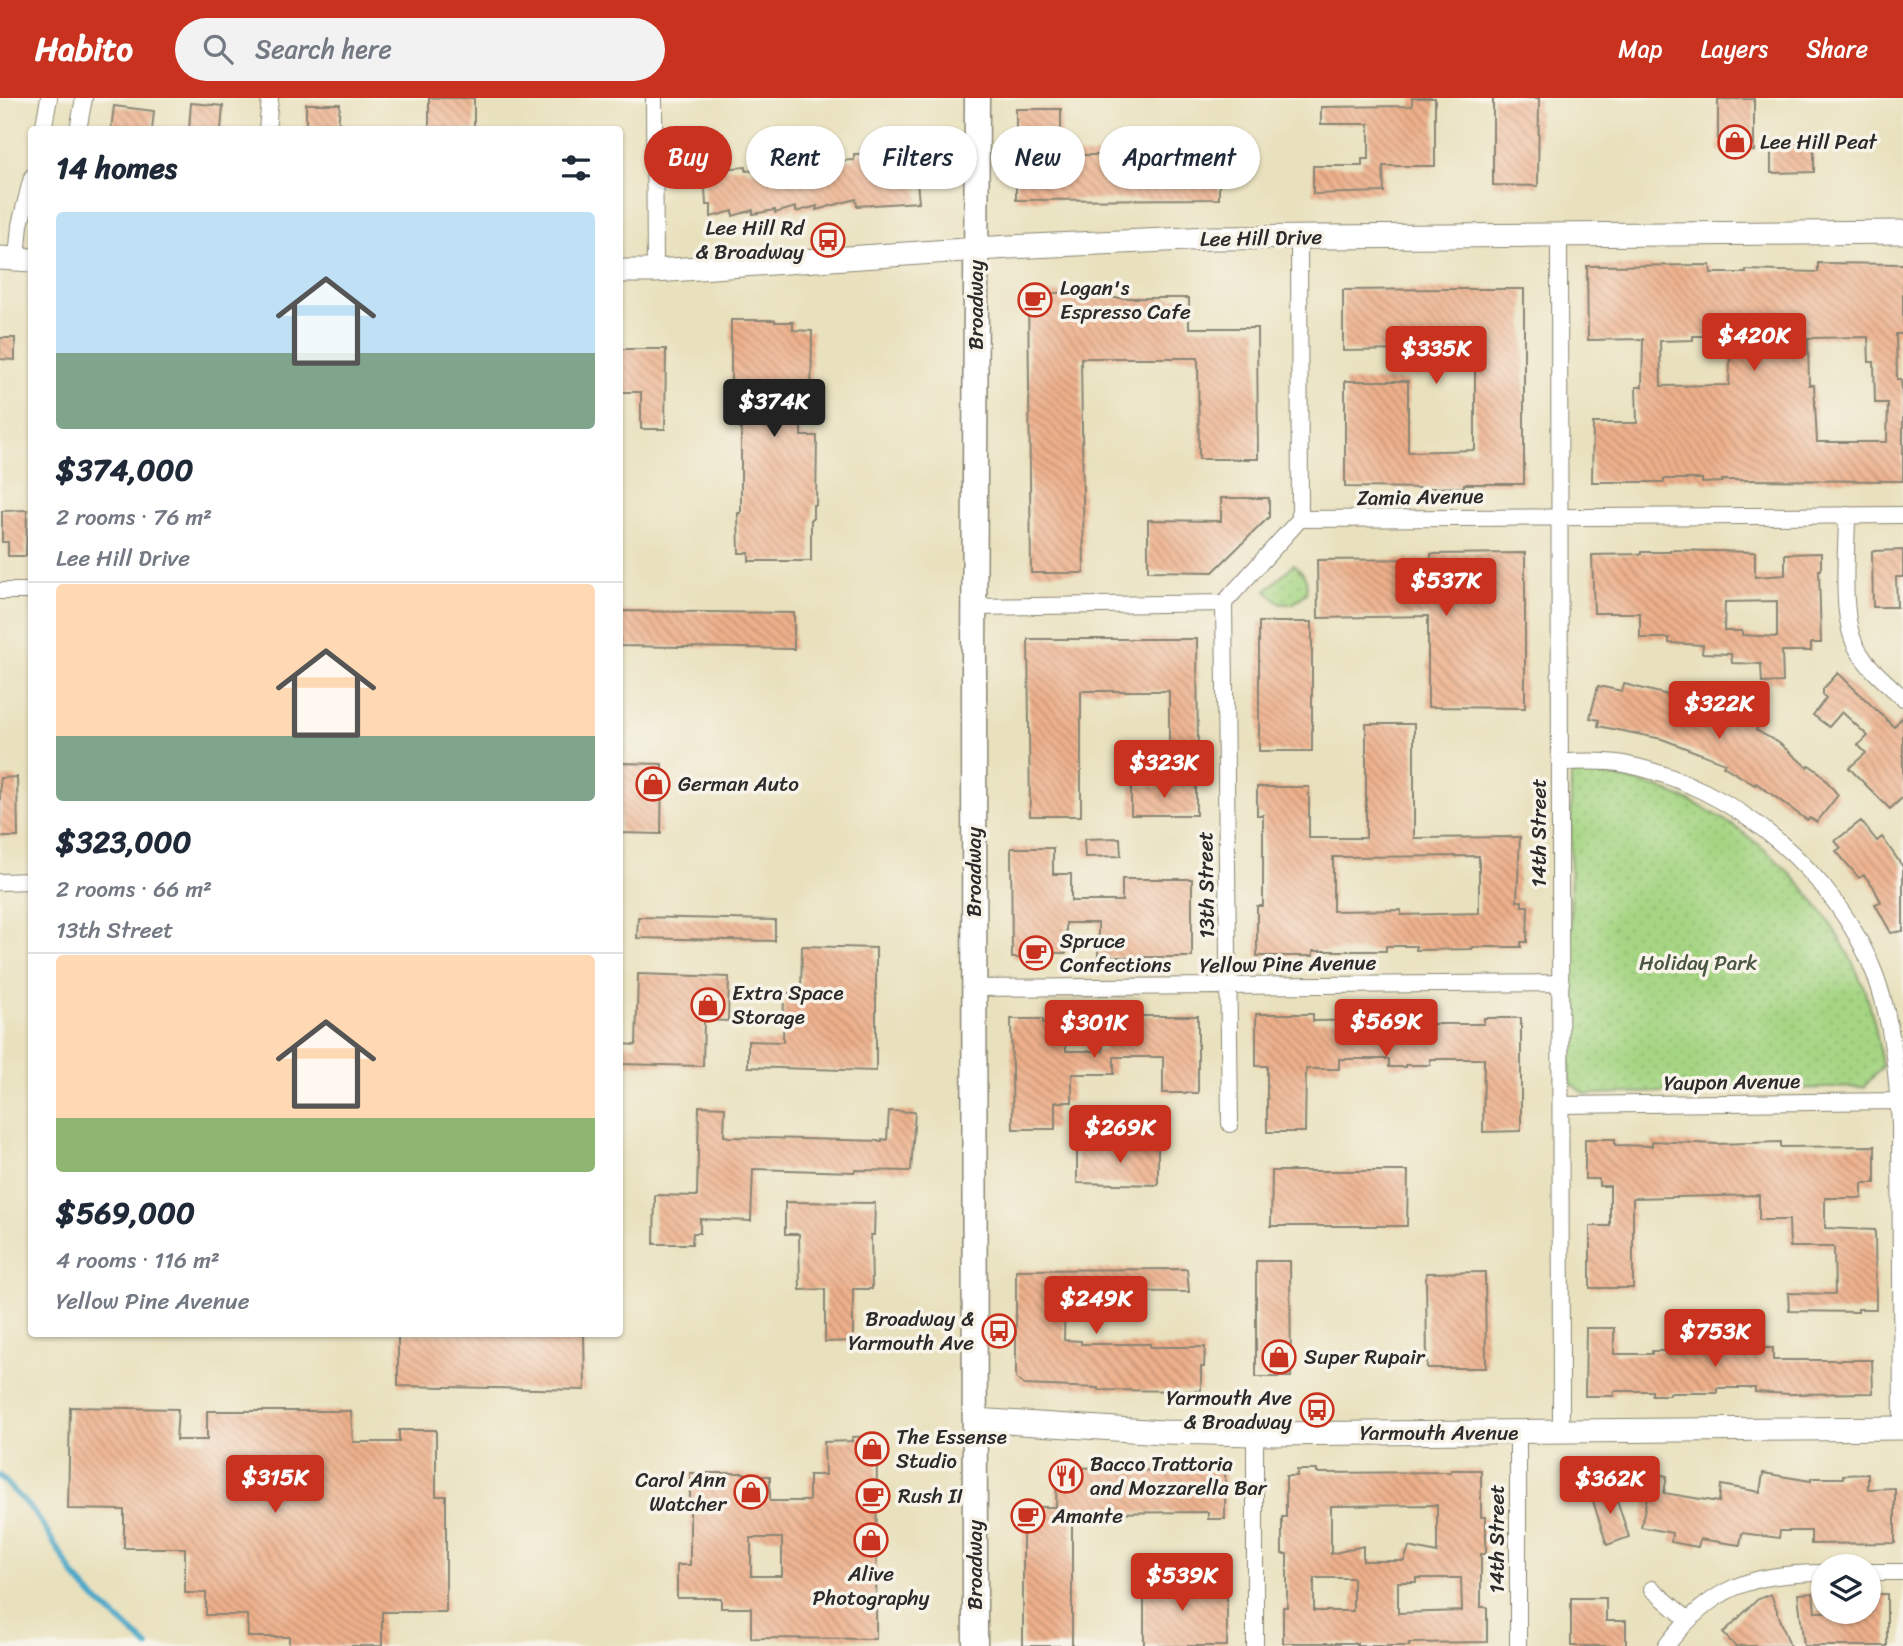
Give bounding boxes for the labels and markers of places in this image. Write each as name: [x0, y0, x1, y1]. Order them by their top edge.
shop icon: Lee Hill Peat: [1716, 123, 1754, 161]
place label: Lee Hill Peat: [1760, 123, 1878, 161]
place label: Lee Hill Rd & Broadway: [695, 209, 806, 271]
bus stop icon: Lee Hill Rd & Broadway: [809, 221, 847, 259]
place label: Logan's Espresso Cafe: [1060, 269, 1191, 331]
cafe icon: Logan's Espresso Cafe: [1016, 281, 1054, 319]
pin: $420K: [1705, 314, 1803, 373]
pin: $335K: [1387, 327, 1485, 386]
pin: $374K: [725, 380, 823, 439]
pin: $537K: [1397, 559, 1495, 618]
pin: $322K: [1670, 682, 1768, 741]
pin: $323K: [1115, 740, 1213, 800]
shop icon: German Auto: [634, 765, 672, 803]
place label: German Auto: [678, 765, 799, 803]
place label: Spruce Confections: [1060, 922, 1171, 984]
cafe icon: Spruce Confections: [1017, 934, 1055, 972]
place label: Extra Space Storage: [732, 974, 844, 1036]
shop icon: Extra Space Storage: [689, 986, 727, 1024]
pin: $301K: [1045, 1000, 1143, 1060]
pin: $569K: [1337, 1000, 1435, 1059]
pin: $269K: [1071, 1105, 1169, 1165]
pin: $249K: [1047, 1276, 1145, 1336]
place label: Broadway & Yarmouth Ave: [848, 1300, 974, 1362]
pin: $753K: [1666, 1310, 1764, 1369]
bus stop icon: Broadway & Yarmouth Ave: [980, 1312, 1018, 1350]
shop icon: Super Rupair: [1260, 1338, 1298, 1376]
place label: Super Rupair: [1304, 1338, 1426, 1376]
place label: Yarmouth Ave & Broadway: [1166, 1379, 1292, 1441]
bus stop icon: Yarmouth Ave & Broadway: [1298, 1391, 1336, 1429]
place label: The Essense Studio: [896, 1418, 1007, 1480]
shop icon: The Essense Studio: [853, 1430, 891, 1468]
place label: Bacco Trattoria and Mozzarella Bar: [1090, 1445, 1268, 1507]
pin: $315K: [226, 1456, 324, 1515]
pin: $362K: [1561, 1456, 1659, 1516]
restaurant icon: Bacco Trattoria and Mozzarella Bar: [1047, 1457, 1085, 1495]
place label: Carol Ann Watcher: [635, 1461, 727, 1523]
shop icon: Carol Ann Watcher: [732, 1473, 770, 1511]
cafe icon: Rush II: [854, 1477, 892, 1515]
place label: Rush II: [898, 1477, 963, 1515]
cafe icon: Amante: [1009, 1497, 1047, 1535]
place label: Amante: [1051, 1497, 1123, 1535]
shop icon: Alive Photography: [852, 1521, 890, 1559]
pin: $539K: [1133, 1554, 1231, 1613]
place label: Alive Photography: [812, 1555, 930, 1617]

